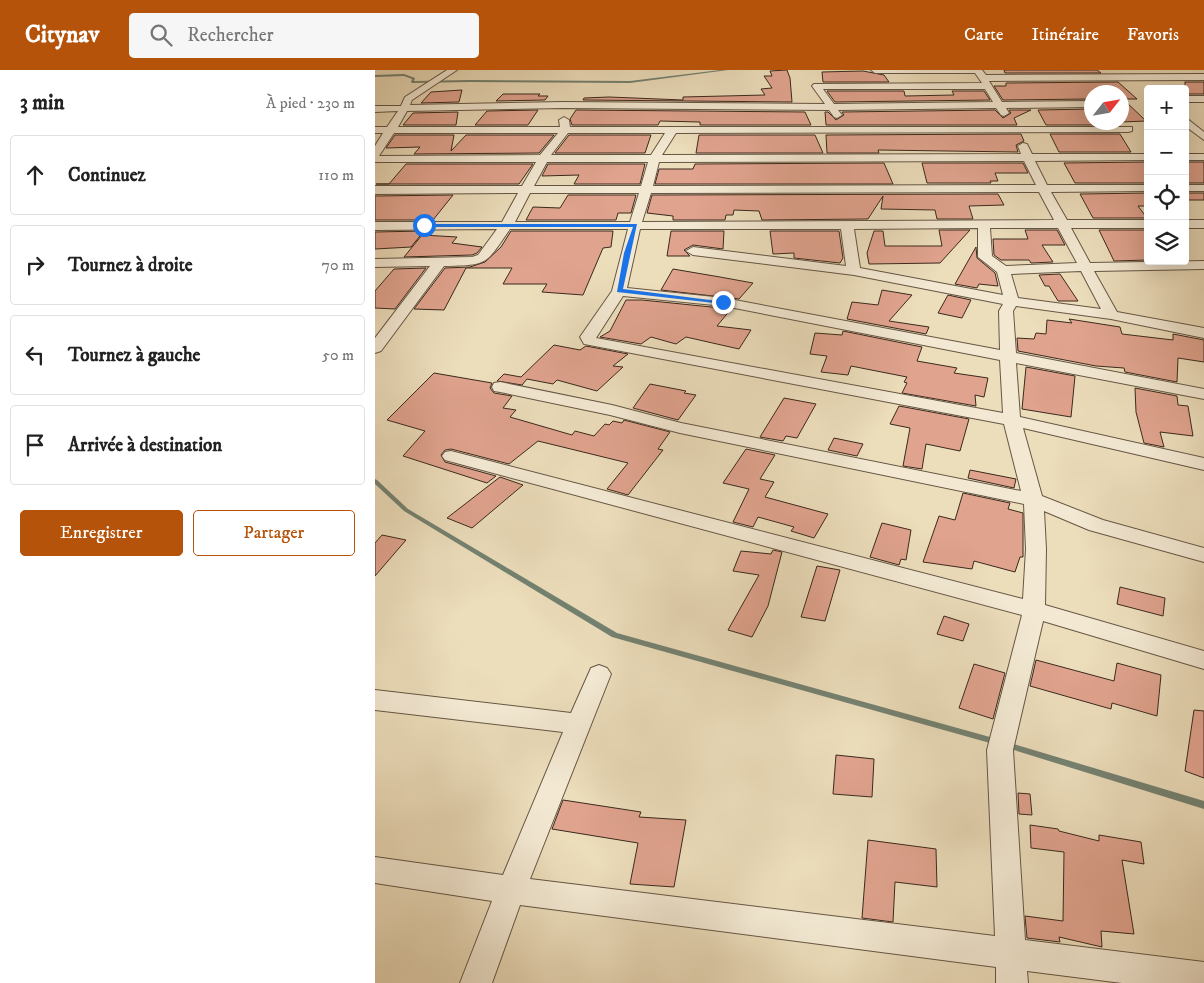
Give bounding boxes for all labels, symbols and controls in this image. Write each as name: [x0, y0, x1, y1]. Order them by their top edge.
search box: [129, 13, 479, 58]
text: Citynav: [25, 20, 99, 50]
icon: search: [147, 21, 175, 49]
text: Rechercher: [187, 24, 274, 47]
text: Carte: [964, 24, 1004, 46]
text: Itinéraire: [1032, 24, 1099, 46]
text: Favoris: [1127, 24, 1179, 46]
north arrow: [1084, 85, 1129, 130]
map controls: [1144, 85, 1189, 265]
button: +: [1144, 85, 1189, 130]
text: 3 min: [20, 90, 65, 116]
text: À pied · 230 m: [266, 93, 355, 113]
button: −: [1144, 130, 1189, 175]
icon: ahead: [21, 161, 49, 189]
text: Continuez: [68, 164, 146, 187]
text: 110 m: [318, 165, 354, 185]
button: locate: [1144, 175, 1189, 220]
route start: [413, 214, 436, 237]
button: layers: [1144, 220, 1189, 265]
icon: right: [21, 251, 49, 279]
text: Tournez à droite: [68, 254, 193, 277]
text: 70 m: [322, 255, 354, 275]
route end: [712, 291, 735, 314]
icon: left: [21, 341, 49, 369]
text: Tournez à gauche: [68, 344, 200, 367]
text: 50 m: [322, 345, 354, 365]
icon: arrive: [21, 431, 49, 459]
text: Arrivée à destination: [68, 434, 222, 457]
button: Enregistrer: [20, 510, 183, 556]
button: Partager: [193, 510, 355, 556]

